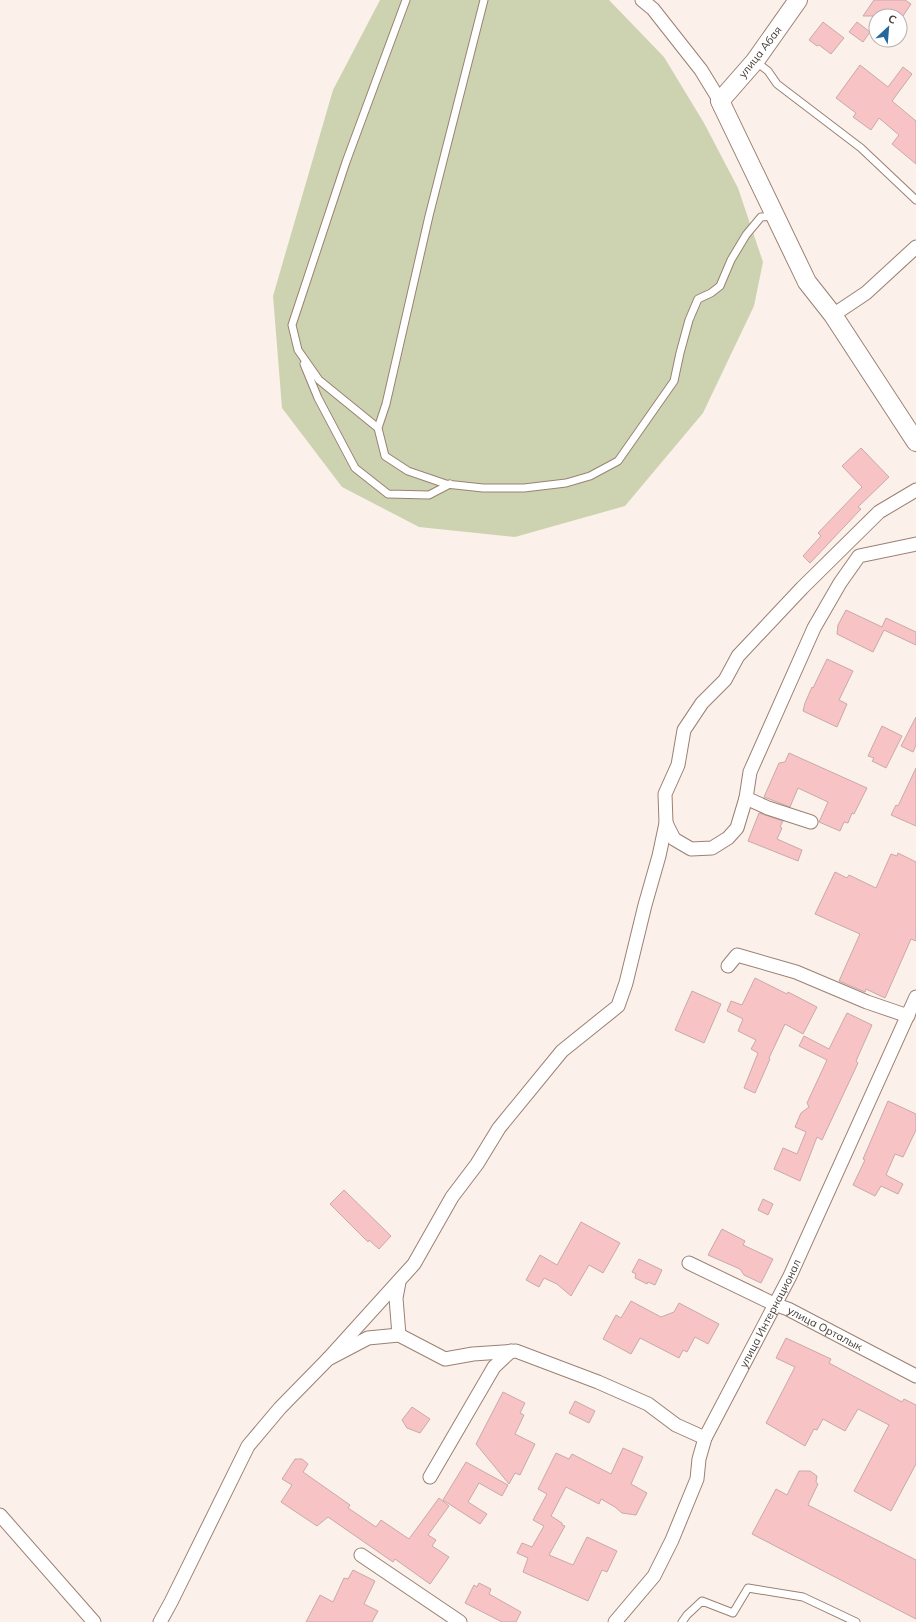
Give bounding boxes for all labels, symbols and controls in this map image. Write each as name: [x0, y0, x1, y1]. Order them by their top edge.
north arrow: [868, 8, 908, 48]
text: С: [886, 11, 899, 27]
street label: улица Абая: [735, 23, 785, 81]
street label: улица Интернационал: [736, 1257, 804, 1370]
street label: улица Орталык: [785, 1303, 865, 1354]

